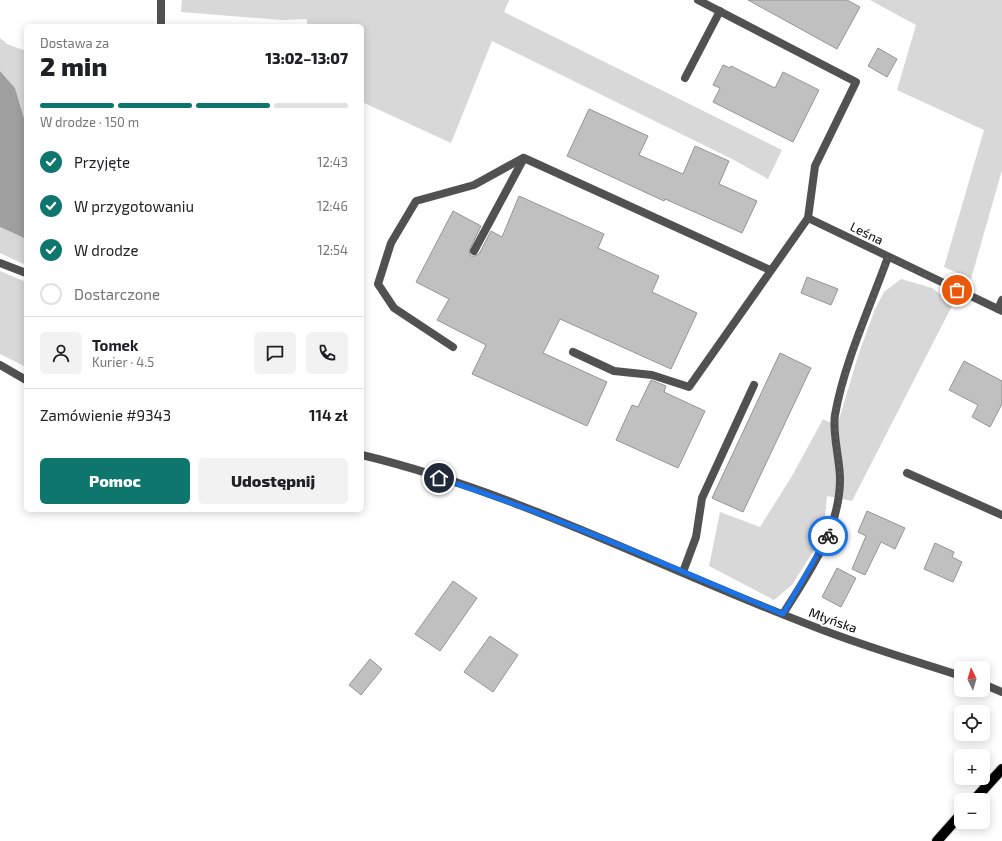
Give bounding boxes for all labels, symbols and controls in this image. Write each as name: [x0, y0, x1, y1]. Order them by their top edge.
text: Dostawa za: [40, 35, 109, 51]
text: 13:02–13:07: [265, 49, 348, 67]
text: 2 min: [40, 50, 107, 81]
text: W drodze · 150 m: [40, 114, 139, 130]
icon: check: [40, 151, 62, 173]
text: Przyjęte: [74, 153, 130, 171]
text: 12:43: [317, 154, 348, 170]
icon: check: [40, 195, 62, 217]
text: W przygotowaniu: [74, 197, 194, 215]
text: 12:46: [317, 198, 348, 214]
street label: Leśna: [848, 218, 886, 248]
icon: check: [40, 239, 62, 261]
text: W drodze: [74, 241, 139, 259]
text: 12:54: [317, 242, 348, 258]
pin: [940, 273, 974, 307]
icon: bag: [946, 279, 968, 301]
text: Dostarczone: [74, 285, 160, 303]
button: person: [40, 332, 82, 374]
button: chat: [254, 332, 296, 374]
button: phone: [306, 332, 348, 374]
text: Tomek: [92, 336, 138, 354]
text: Kurier · 4.5: [92, 354, 154, 370]
text: Zamówienie #9343: [40, 406, 171, 424]
text: 114 zł: [309, 406, 348, 424]
button: Pomoc: [40, 458, 190, 504]
button: Udostępnij: [198, 458, 348, 504]
pin: [422, 461, 456, 495]
icon: home: [428, 467, 450, 489]
courier: [808, 516, 848, 556]
icon: bike: [817, 525, 839, 547]
street label: Młyńska: [807, 604, 859, 636]
north arrow: [954, 661, 990, 697]
map controls: [954, 661, 990, 829]
button: locate: [954, 705, 990, 741]
button: +: [954, 749, 990, 785]
button: −: [954, 793, 990, 829]

